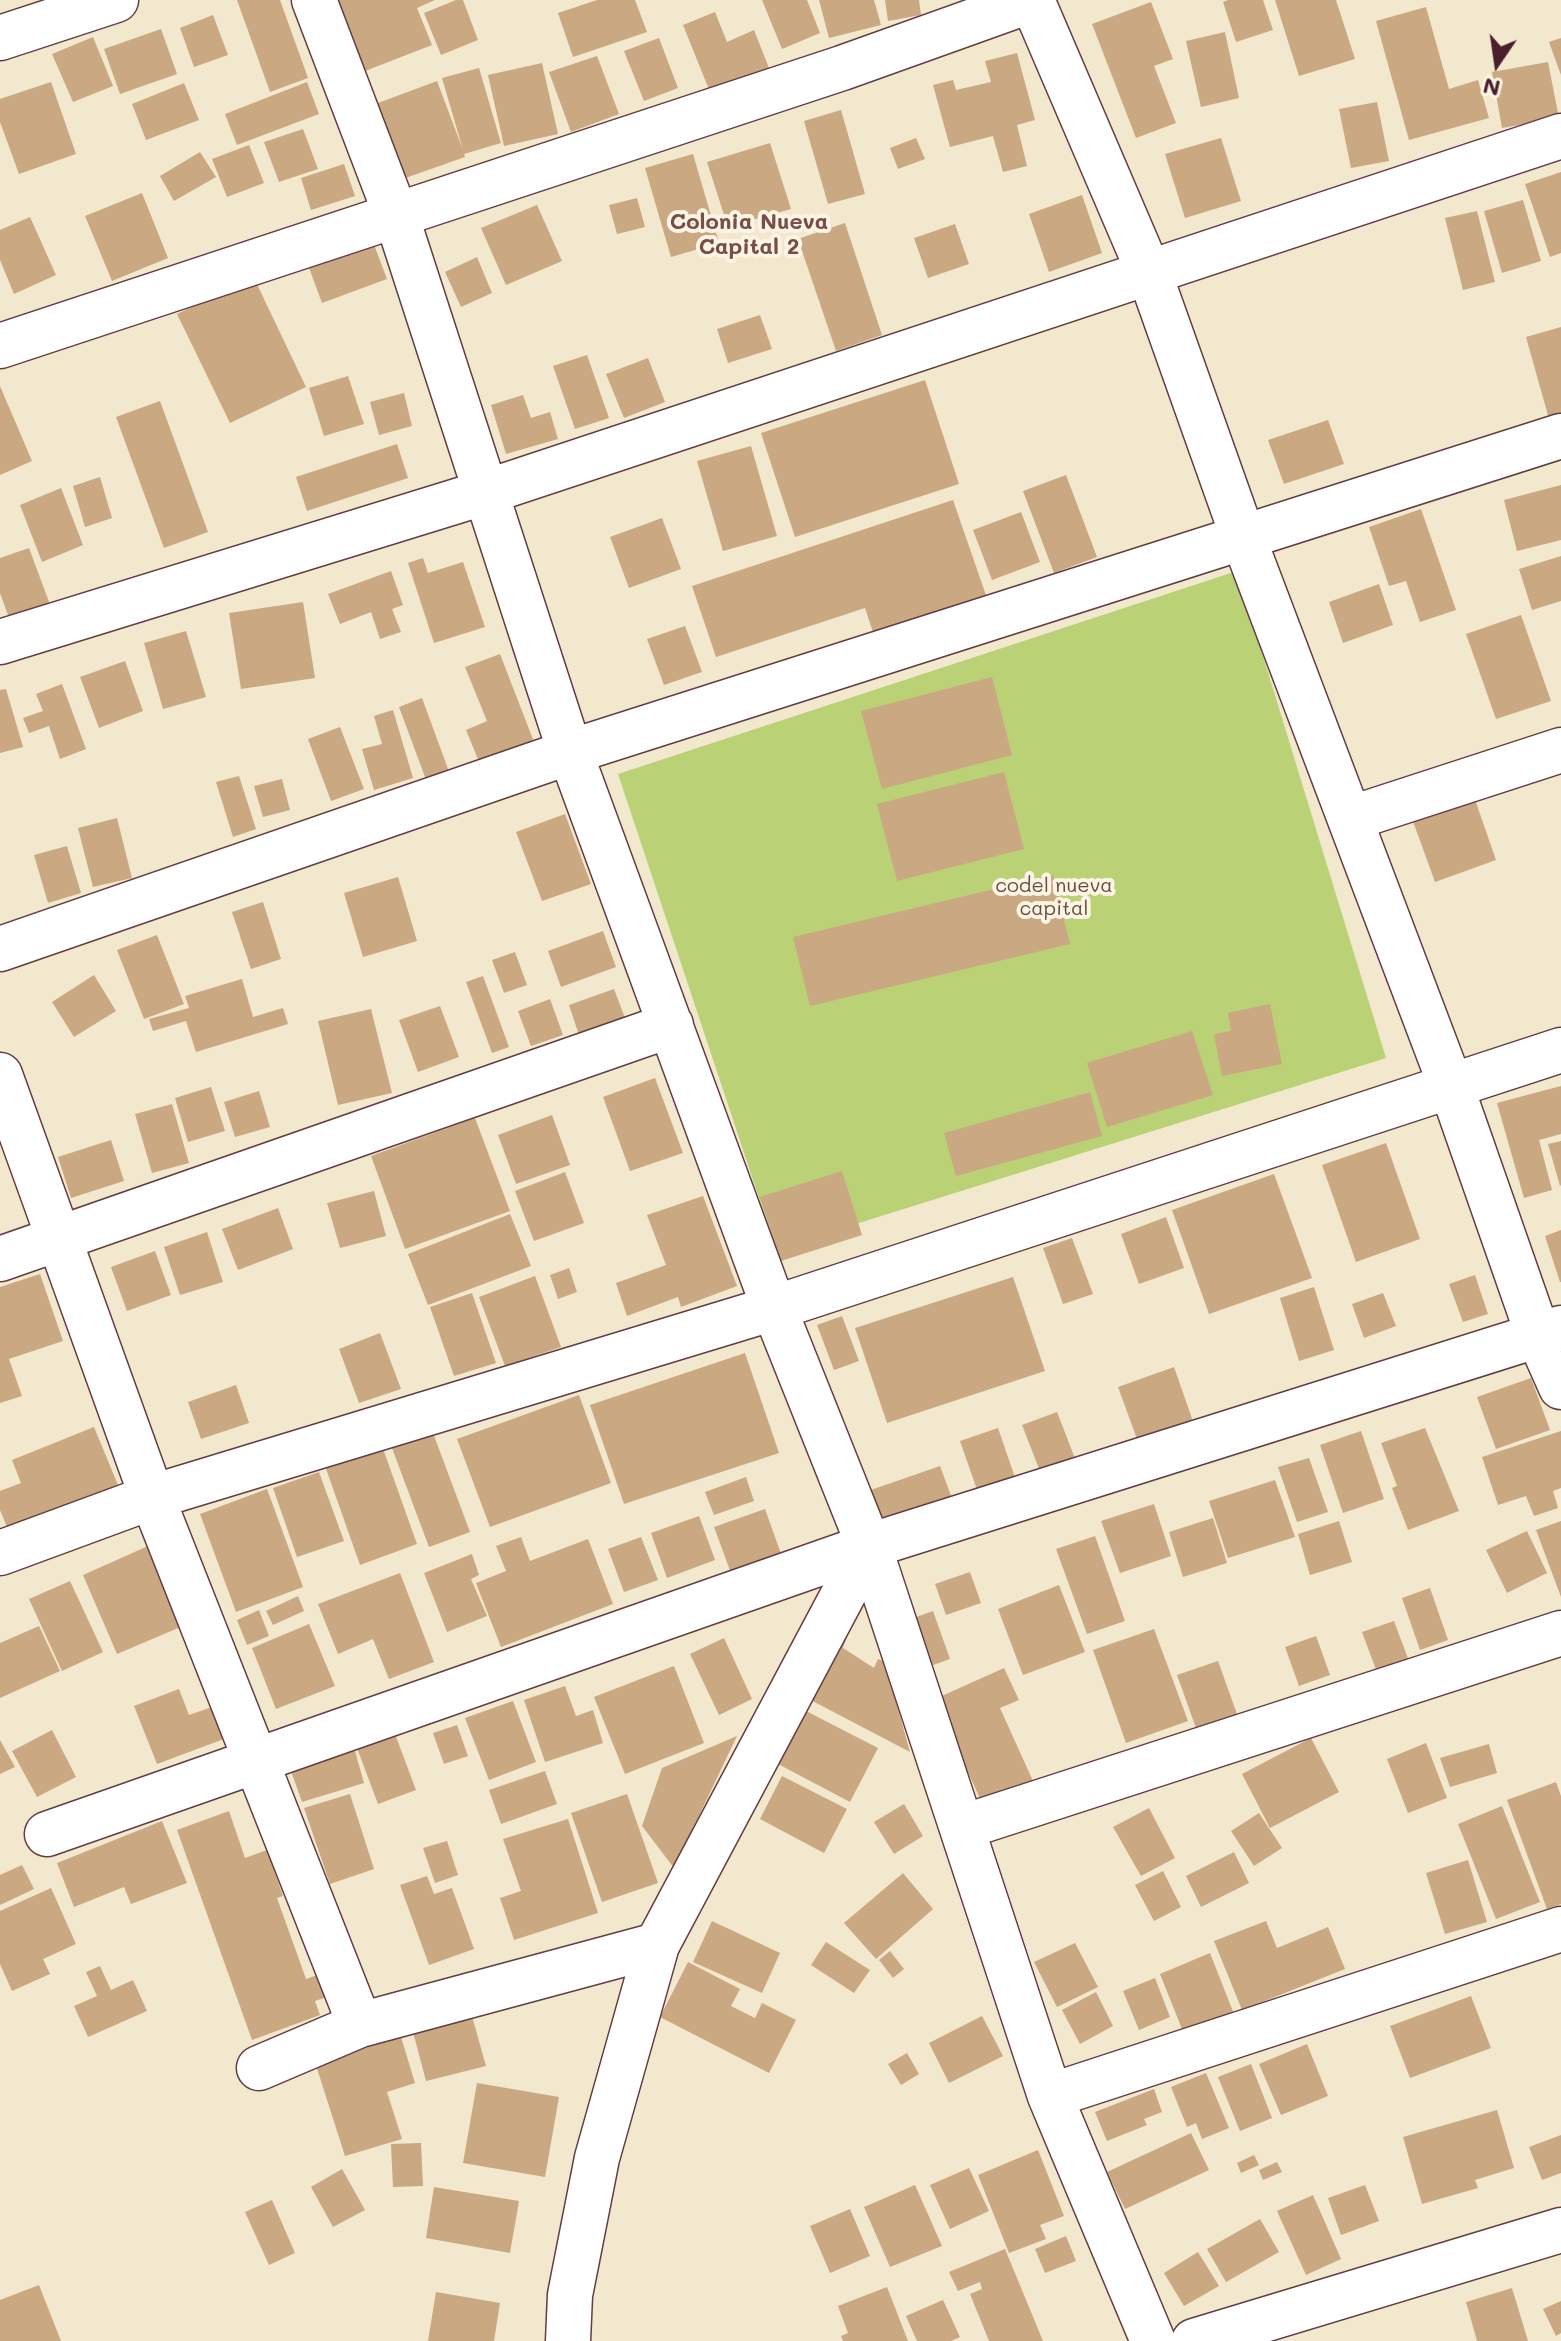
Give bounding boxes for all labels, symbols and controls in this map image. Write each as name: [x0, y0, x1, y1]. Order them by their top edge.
north arrow: [1457, 24, 1537, 104]
text: N: [1480, 72, 1503, 104]
district label: Colonia Nueva Capital 2: [670, 209, 828, 260]
park label: codel nueva capital: [995, 874, 1113, 921]

